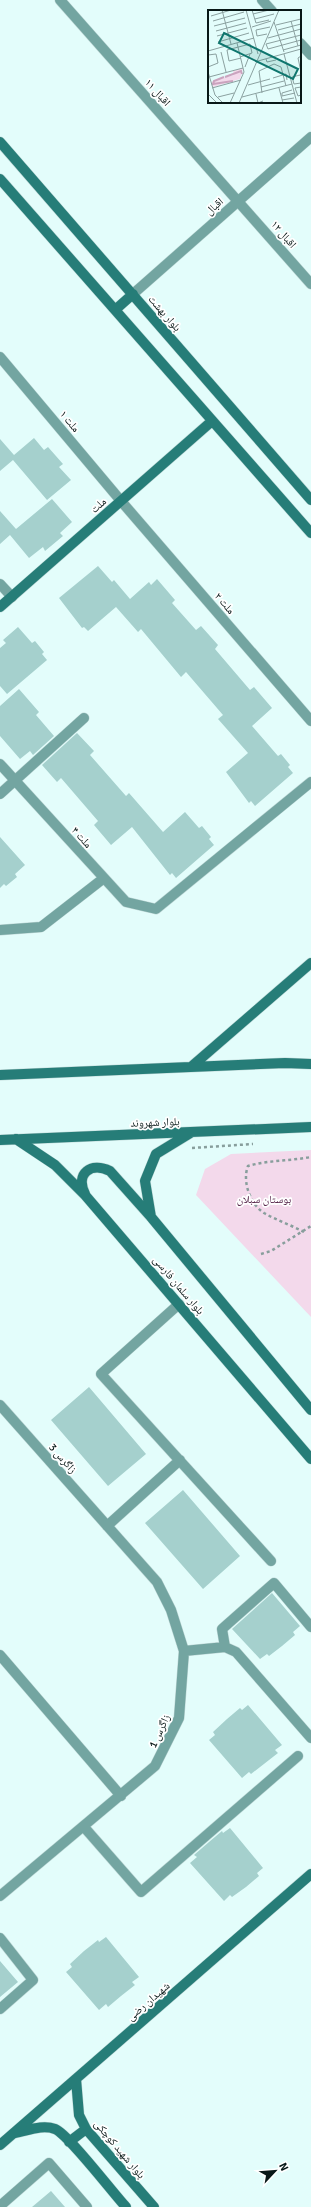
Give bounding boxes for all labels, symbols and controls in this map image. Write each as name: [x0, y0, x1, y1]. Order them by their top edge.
inset map: [208, 10, 301, 103]
street label: اقبال ۱۱: [142, 76, 173, 109]
street label: اقبال: [203, 195, 226, 218]
street label: اقبال ۱۲: [268, 218, 299, 251]
street label: بلوار بهشت: [145, 293, 184, 334]
street label: ملت ۱: [57, 408, 82, 435]
street label: ملت: [88, 495, 109, 516]
street label: ملت ۲: [212, 590, 237, 617]
street label: ملت ۴: [69, 824, 95, 851]
street label: بلوار شهروند: [130, 1115, 180, 1130]
park label: بوستان سبلان: [237, 1193, 291, 1206]
street label: بلوار سلمان فارسی: [150, 1253, 207, 1317]
street label: زاگرس 3: [46, 1441, 79, 1476]
street label: زاگرس 1: [146, 1712, 173, 1750]
street label: شهیدان رضی: [124, 1979, 172, 2024]
street label: بلوار شهید کوچکی: [91, 2117, 148, 2181]
north arrow: [255, 2151, 295, 2191]
text: N: [276, 2161, 291, 2173]

